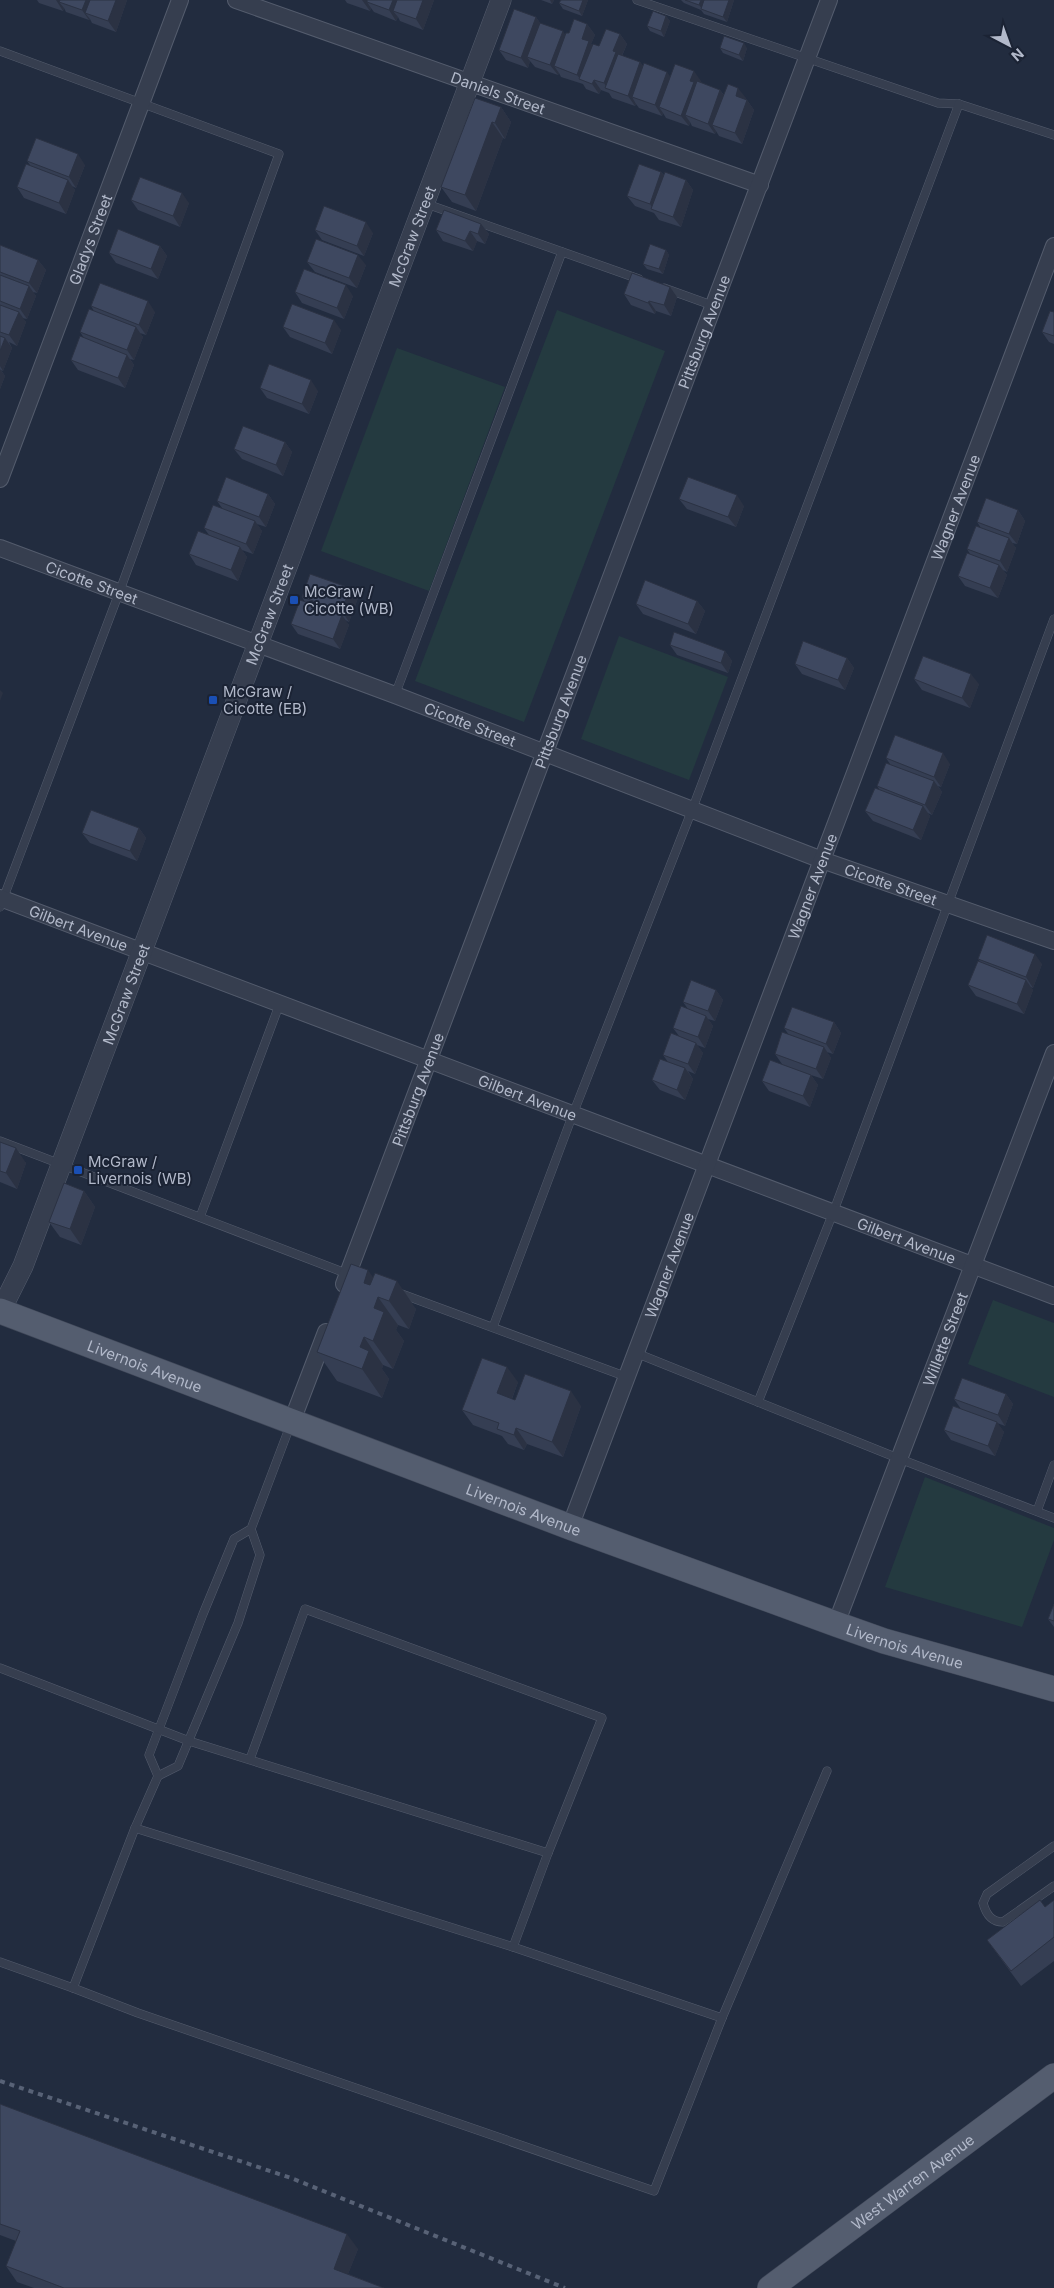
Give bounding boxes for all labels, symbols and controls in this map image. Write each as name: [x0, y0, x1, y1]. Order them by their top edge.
north arrow: [984, 20, 1034, 70]
text: N: [1008, 45, 1027, 65]
street label: Daniels Street: [448, 67, 548, 118]
street label: McGraw Street: [384, 183, 439, 289]
street label: Gladys Street: [64, 191, 116, 287]
street label: Pittsburg Avenue: [674, 272, 734, 391]
street label: Wagner Avenue: [927, 452, 984, 563]
street label: Cicotte Street: [43, 556, 141, 608]
street label: McGraw Street: [241, 561, 297, 667]
place label: McGraw / Cicotte (WB): [304, 582, 394, 618]
marker: McGraw / Cicotte (WB): [288, 594, 300, 606]
street label: Pittsburg Avenue: [530, 652, 590, 771]
place label: McGraw / Cicotte (EB): [223, 682, 307, 718]
marker: McGraw / Cicotte (EB): [207, 694, 219, 706]
street label: Cicotte Street: [422, 698, 519, 750]
street label: Wagner Avenue: [783, 831, 841, 942]
street label: Cicotte Street: [842, 859, 940, 909]
street label: Gilbert Avenue: [26, 900, 131, 955]
street label: McGraw Street: [98, 941, 153, 1047]
street label: Pittsburg Avenue: [387, 1030, 448, 1149]
street label: Gilbert Avenue: [476, 1070, 580, 1125]
place label: McGraw / Livernois (WB): [88, 1152, 192, 1188]
marker: McGraw / Livernois (WB): [72, 1164, 84, 1176]
street label: Wagner Avenue: [640, 1209, 698, 1321]
street label: Gilbert Avenue: [854, 1213, 959, 1268]
street label: Willette Street: [918, 1289, 971, 1389]
street label: Livernois Avenue: [85, 1336, 205, 1396]
street label: Livernois Avenue: [464, 1479, 584, 1540]
street label: Livernois Avenue: [844, 1619, 966, 1672]
street label: West Warren Avenue: [848, 2130, 978, 2233]

